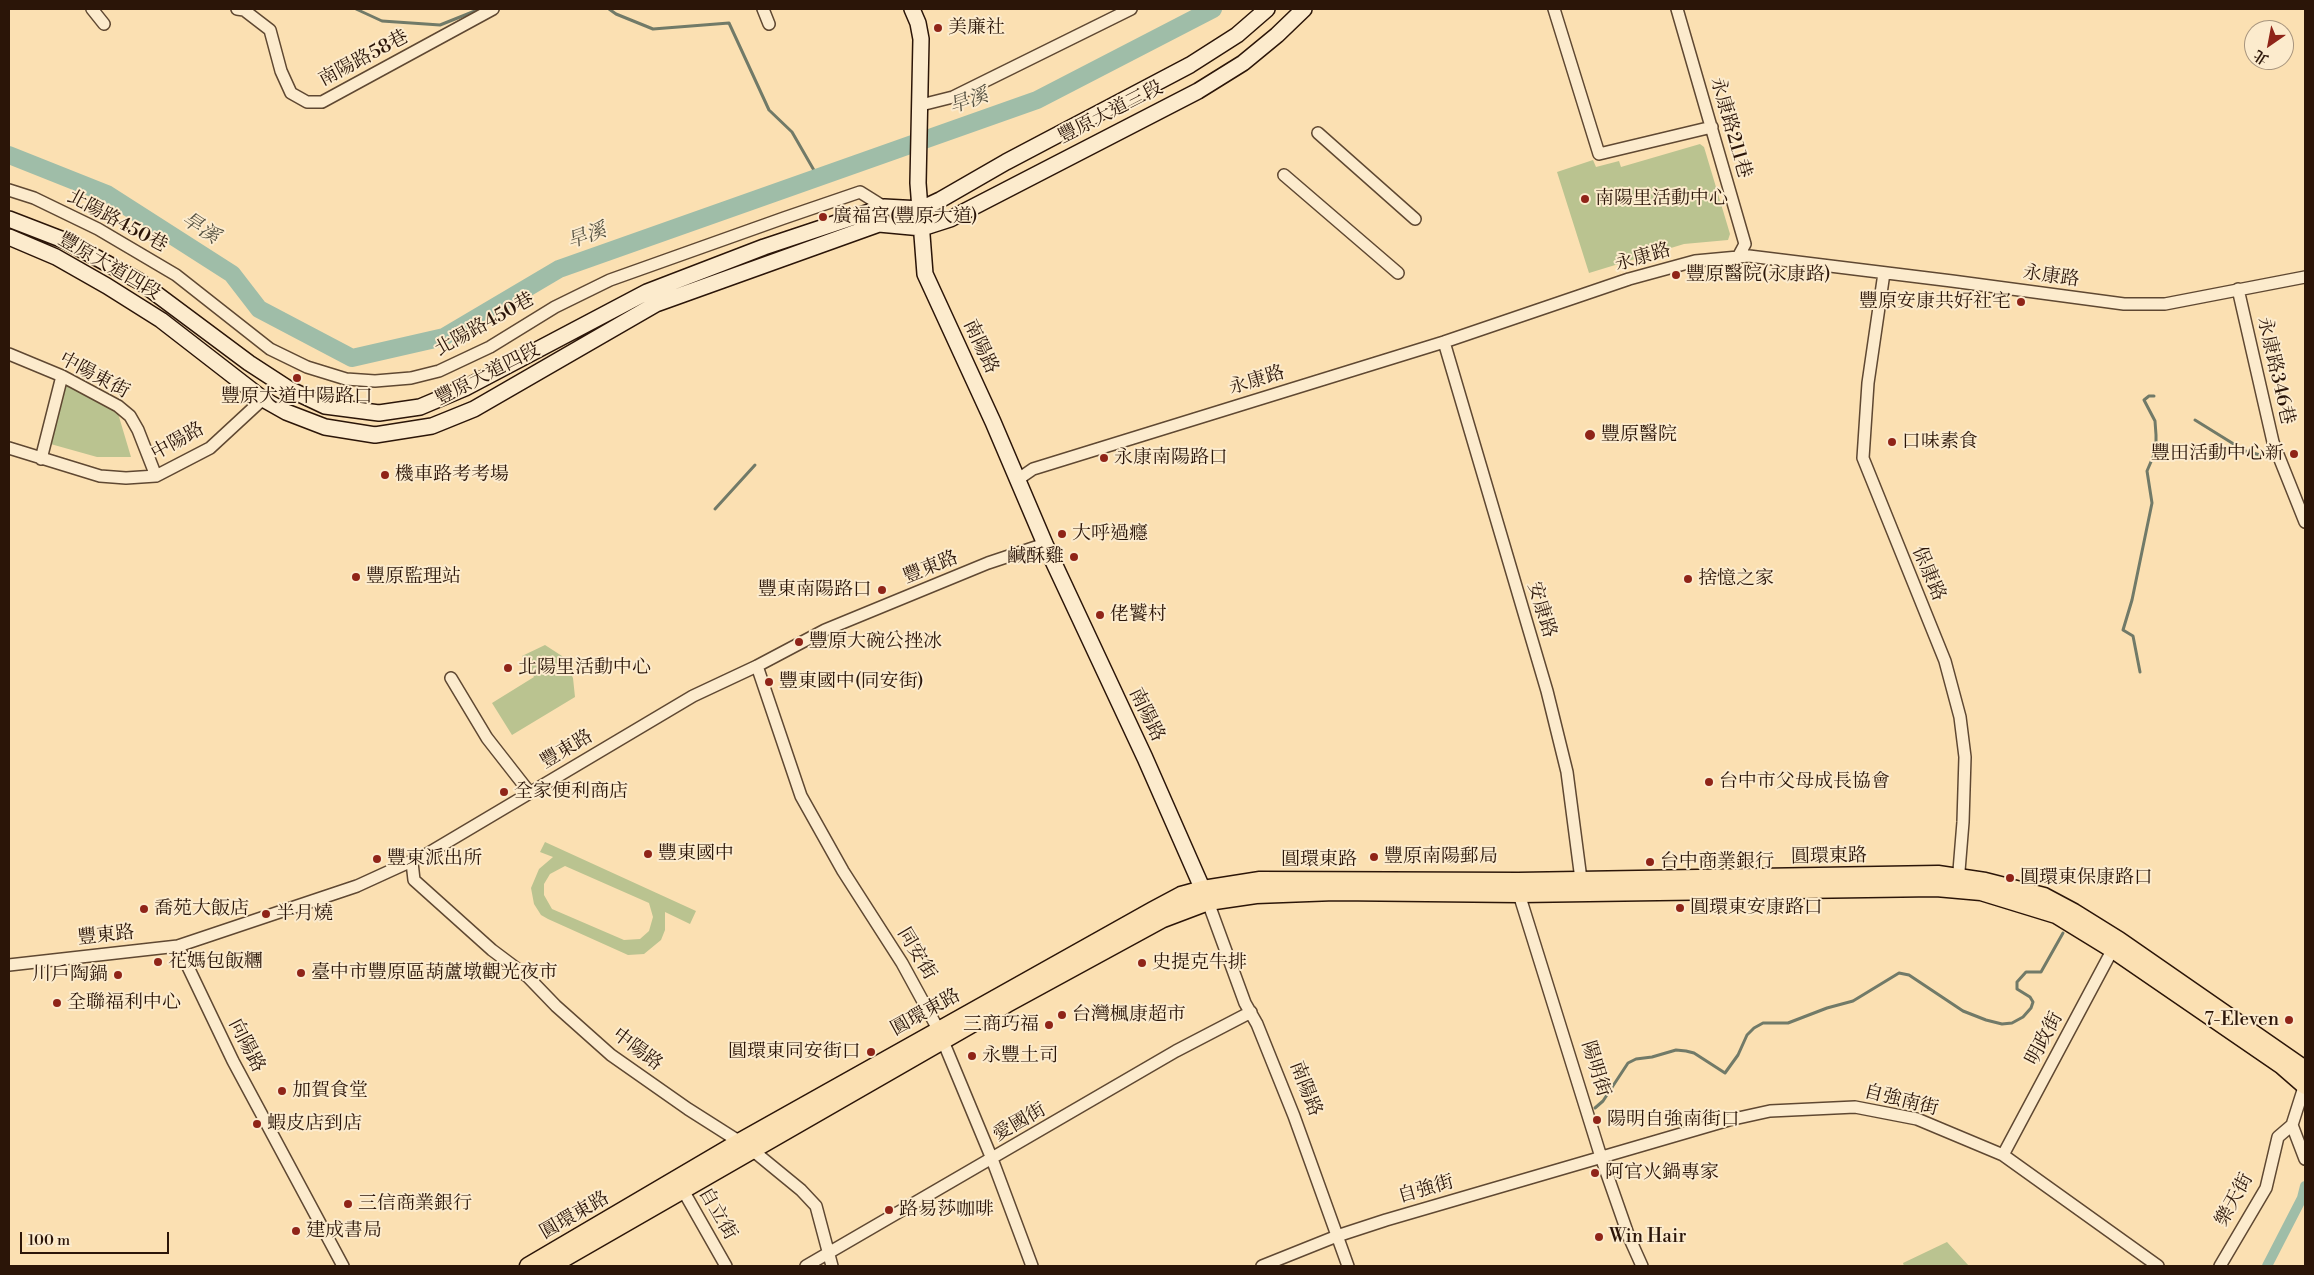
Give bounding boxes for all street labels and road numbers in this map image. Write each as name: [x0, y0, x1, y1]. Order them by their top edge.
street label: 南陽路58巷: [315, 26, 413, 92]
street label: 永康路211巷: [1705, 75, 1755, 181]
street label: 豐原大道三段: [1055, 77, 1167, 149]
street label: 北陽路450巷: [63, 186, 171, 258]
street label: 豐原大道四段: [54, 229, 164, 305]
street label: 永康路: [1612, 239, 1674, 277]
street label: 永康路: [2021, 262, 2081, 292]
street label: 北陽路450巷: [431, 288, 539, 362]
street label: 永康路346巷: [2252, 315, 2298, 427]
street label: 南陽路: [958, 316, 1002, 378]
street label: 豐原大道四段: [432, 339, 544, 411]
street label: 中陽東街: [55, 348, 133, 404]
street label: 永康路: [1226, 362, 1288, 400]
street label: 中陽路: [148, 418, 208, 466]
street label: 保康路: [1906, 543, 1950, 605]
street label: 豐東路: [900, 547, 962, 589]
street label: 安康路: [1522, 579, 1560, 641]
street label: 南陽路: [1123, 684, 1169, 746]
street label: 豐東路: [537, 726, 597, 774]
street label: 圓環東路: [1791, 845, 1867, 869]
street label: 圓環東路: [1281, 849, 1357, 871]
street label: 豐東路: [76, 922, 136, 950]
street label: 同安街: [892, 924, 940, 984]
street label: 圓環東路: [887, 985, 965, 1041]
street label: 明政街: [2022, 1008, 2068, 1070]
street label: 向陽路: [223, 1015, 269, 1077]
street label: 中陽路: [607, 1024, 667, 1076]
street label: 陽明街: [1576, 1038, 1614, 1100]
street label: 南陽路: [1284, 1058, 1326, 1120]
street label: 自強南街: [1861, 1081, 1941, 1121]
street label: 愛國街: [990, 1099, 1050, 1147]
street label: 樂天街: [2211, 1170, 2259, 1230]
street label: 自強街: [1395, 1171, 1457, 1209]
street label: 自立街: [693, 1184, 741, 1244]
street label: 圓環東路: [536, 1187, 614, 1245]

